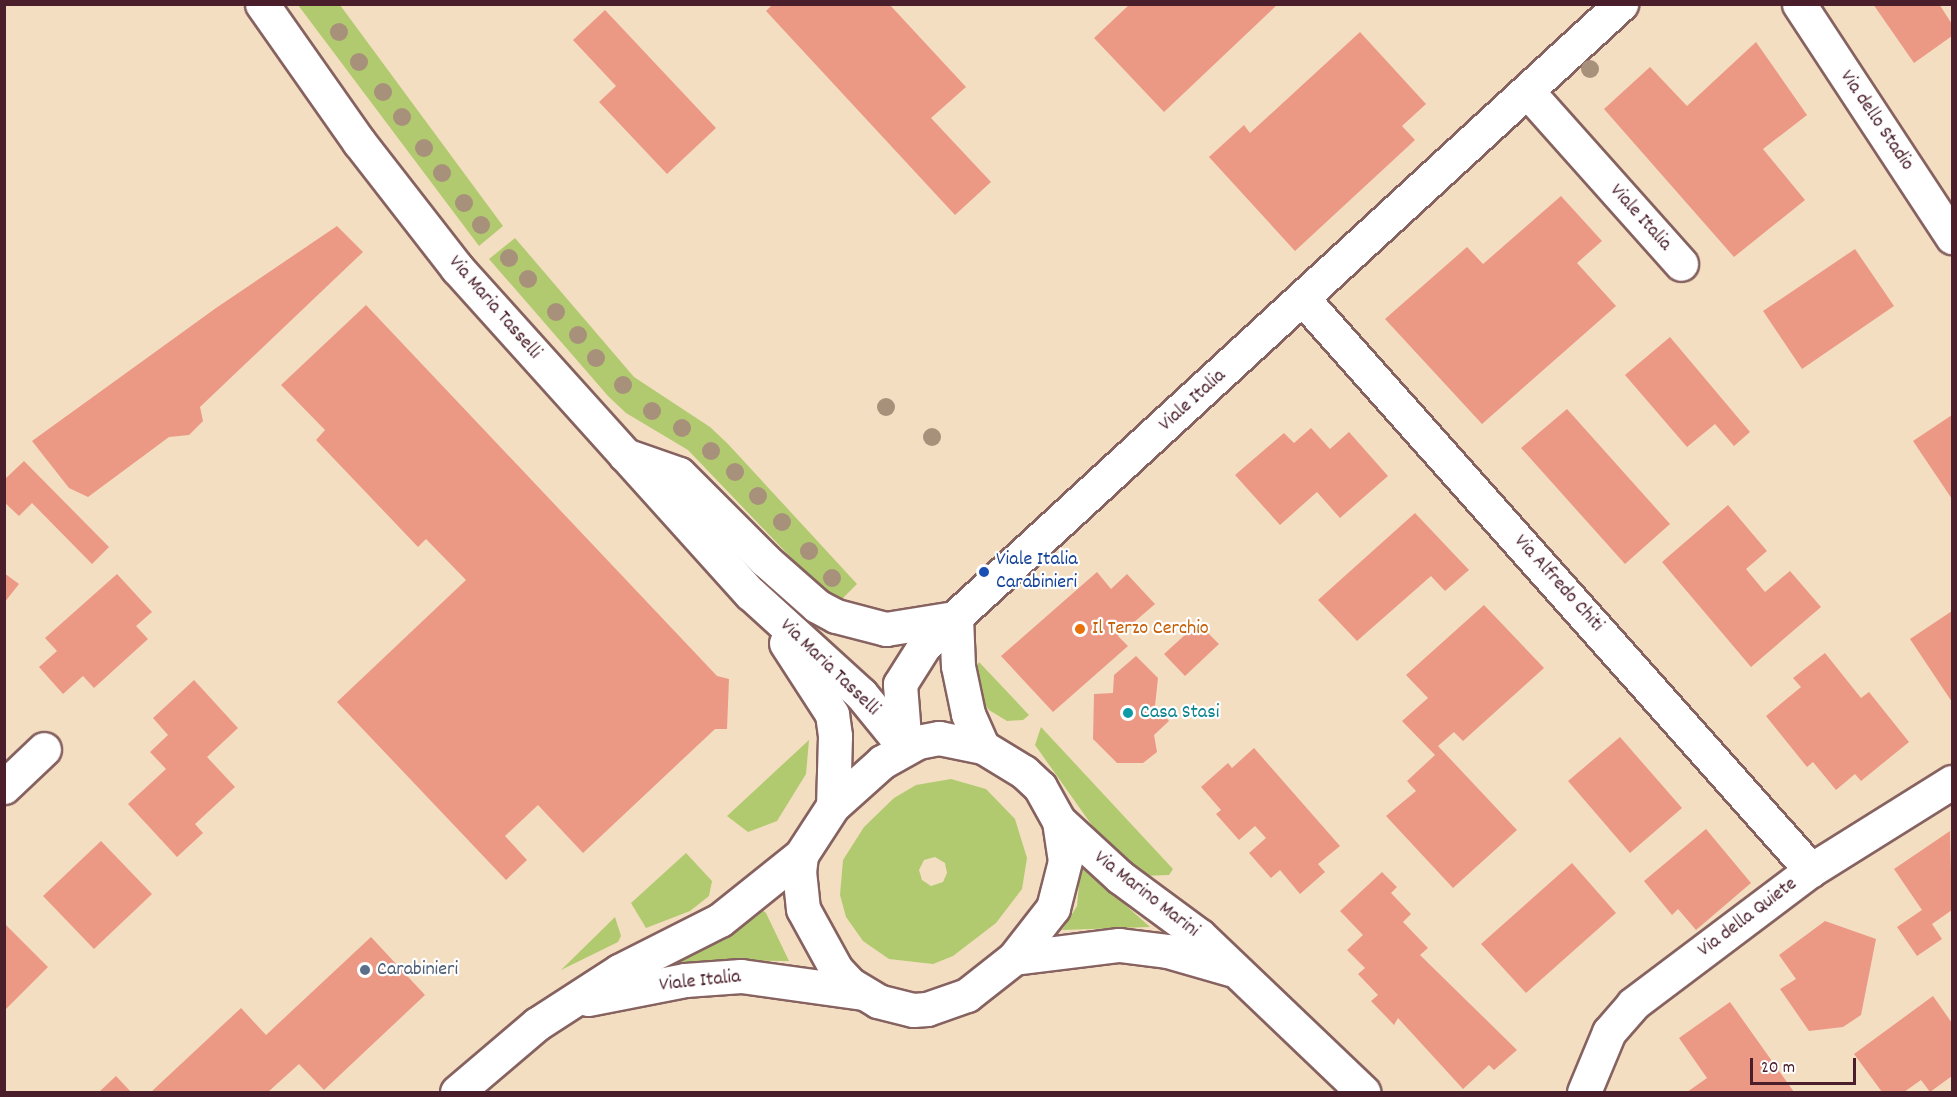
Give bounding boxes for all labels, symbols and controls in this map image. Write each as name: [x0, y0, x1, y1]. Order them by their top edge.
street label: Via dello Stadio: [1834, 66, 1918, 176]
street label: Viale Italia: [1604, 180, 1676, 256]
street label: Via Maria Tasselli: [442, 251, 546, 365]
street label: Viale Italia: [1155, 365, 1231, 437]
street label: Via Alfredo Chiti: [1508, 530, 1608, 638]
place label: Viale Italia Carabinieri: [996, 548, 1078, 595]
marker: Viale Italia Carabinieri: [977, 565, 991, 579]
street label: Via Maria Tasselli: [774, 614, 884, 722]
place label: Il Terzo Cerchio: [1092, 617, 1209, 641]
marker: Il Terzo Cerchio: [1073, 622, 1087, 636]
place label: Casa Stasi: [1140, 701, 1219, 725]
marker: Casa Stasi: [1121, 706, 1135, 720]
street label: Via Marino Marini: [1088, 846, 1204, 944]
street label: Via della Quiete: [1694, 873, 1802, 963]
place label: Carabinieri: [377, 958, 458, 982]
marker: Carabinieri: [358, 963, 372, 977]
street label: Viale Italia: [658, 966, 742, 998]
scale bar: [1753, 1046, 1860, 1084]
text: 20 m: [1761, 1056, 1795, 1081]

